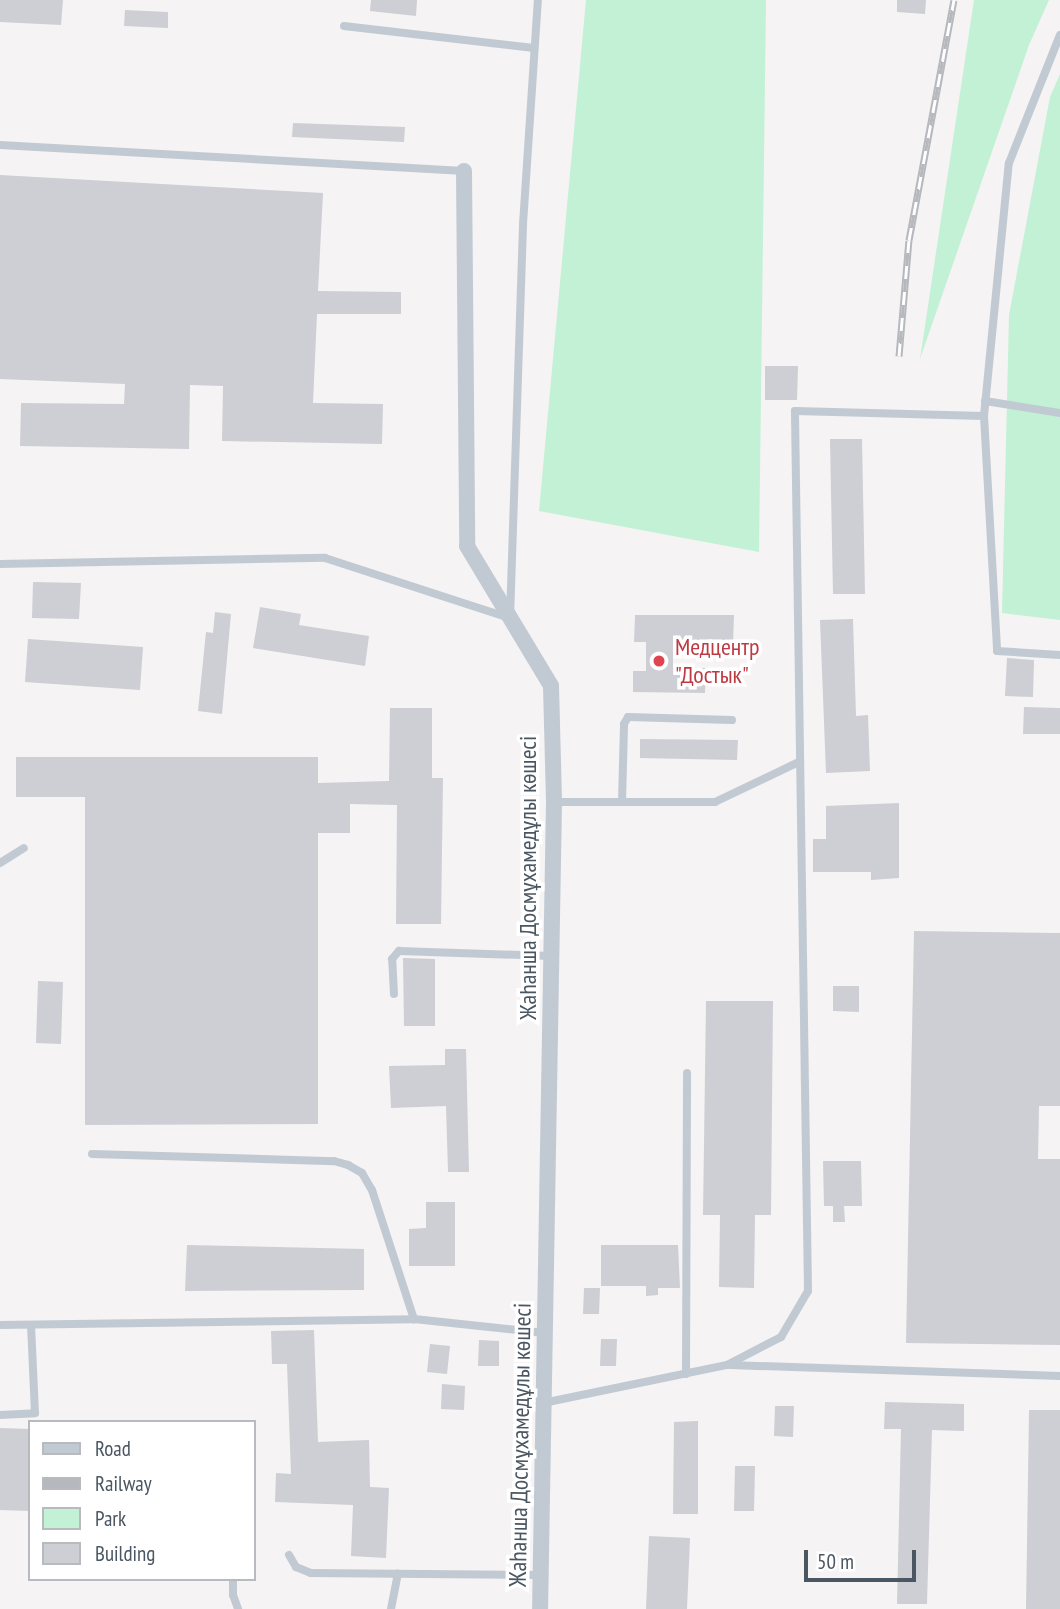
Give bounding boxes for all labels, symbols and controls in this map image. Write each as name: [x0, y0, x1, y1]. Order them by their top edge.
place label: Медцентр "Достык": [675, 633, 759, 689]
marker: Медцентр "Достык": [649, 651, 669, 671]
street label: Жаһанша Досмұхамедұлы көшесі: [514, 736, 542, 1020]
street label: Жаһанша Досмұхамедұлы көшесі: [503, 1302, 537, 1588]
legend: [28, 1420, 256, 1581]
text: Road: [95, 1435, 131, 1462]
text: Railway: [95, 1470, 152, 1497]
text: Park: [95, 1505, 126, 1532]
scale bar: [808, 1536, 920, 1580]
text: Building: [95, 1540, 155, 1567]
text: 50 m: [817, 1548, 854, 1575]

